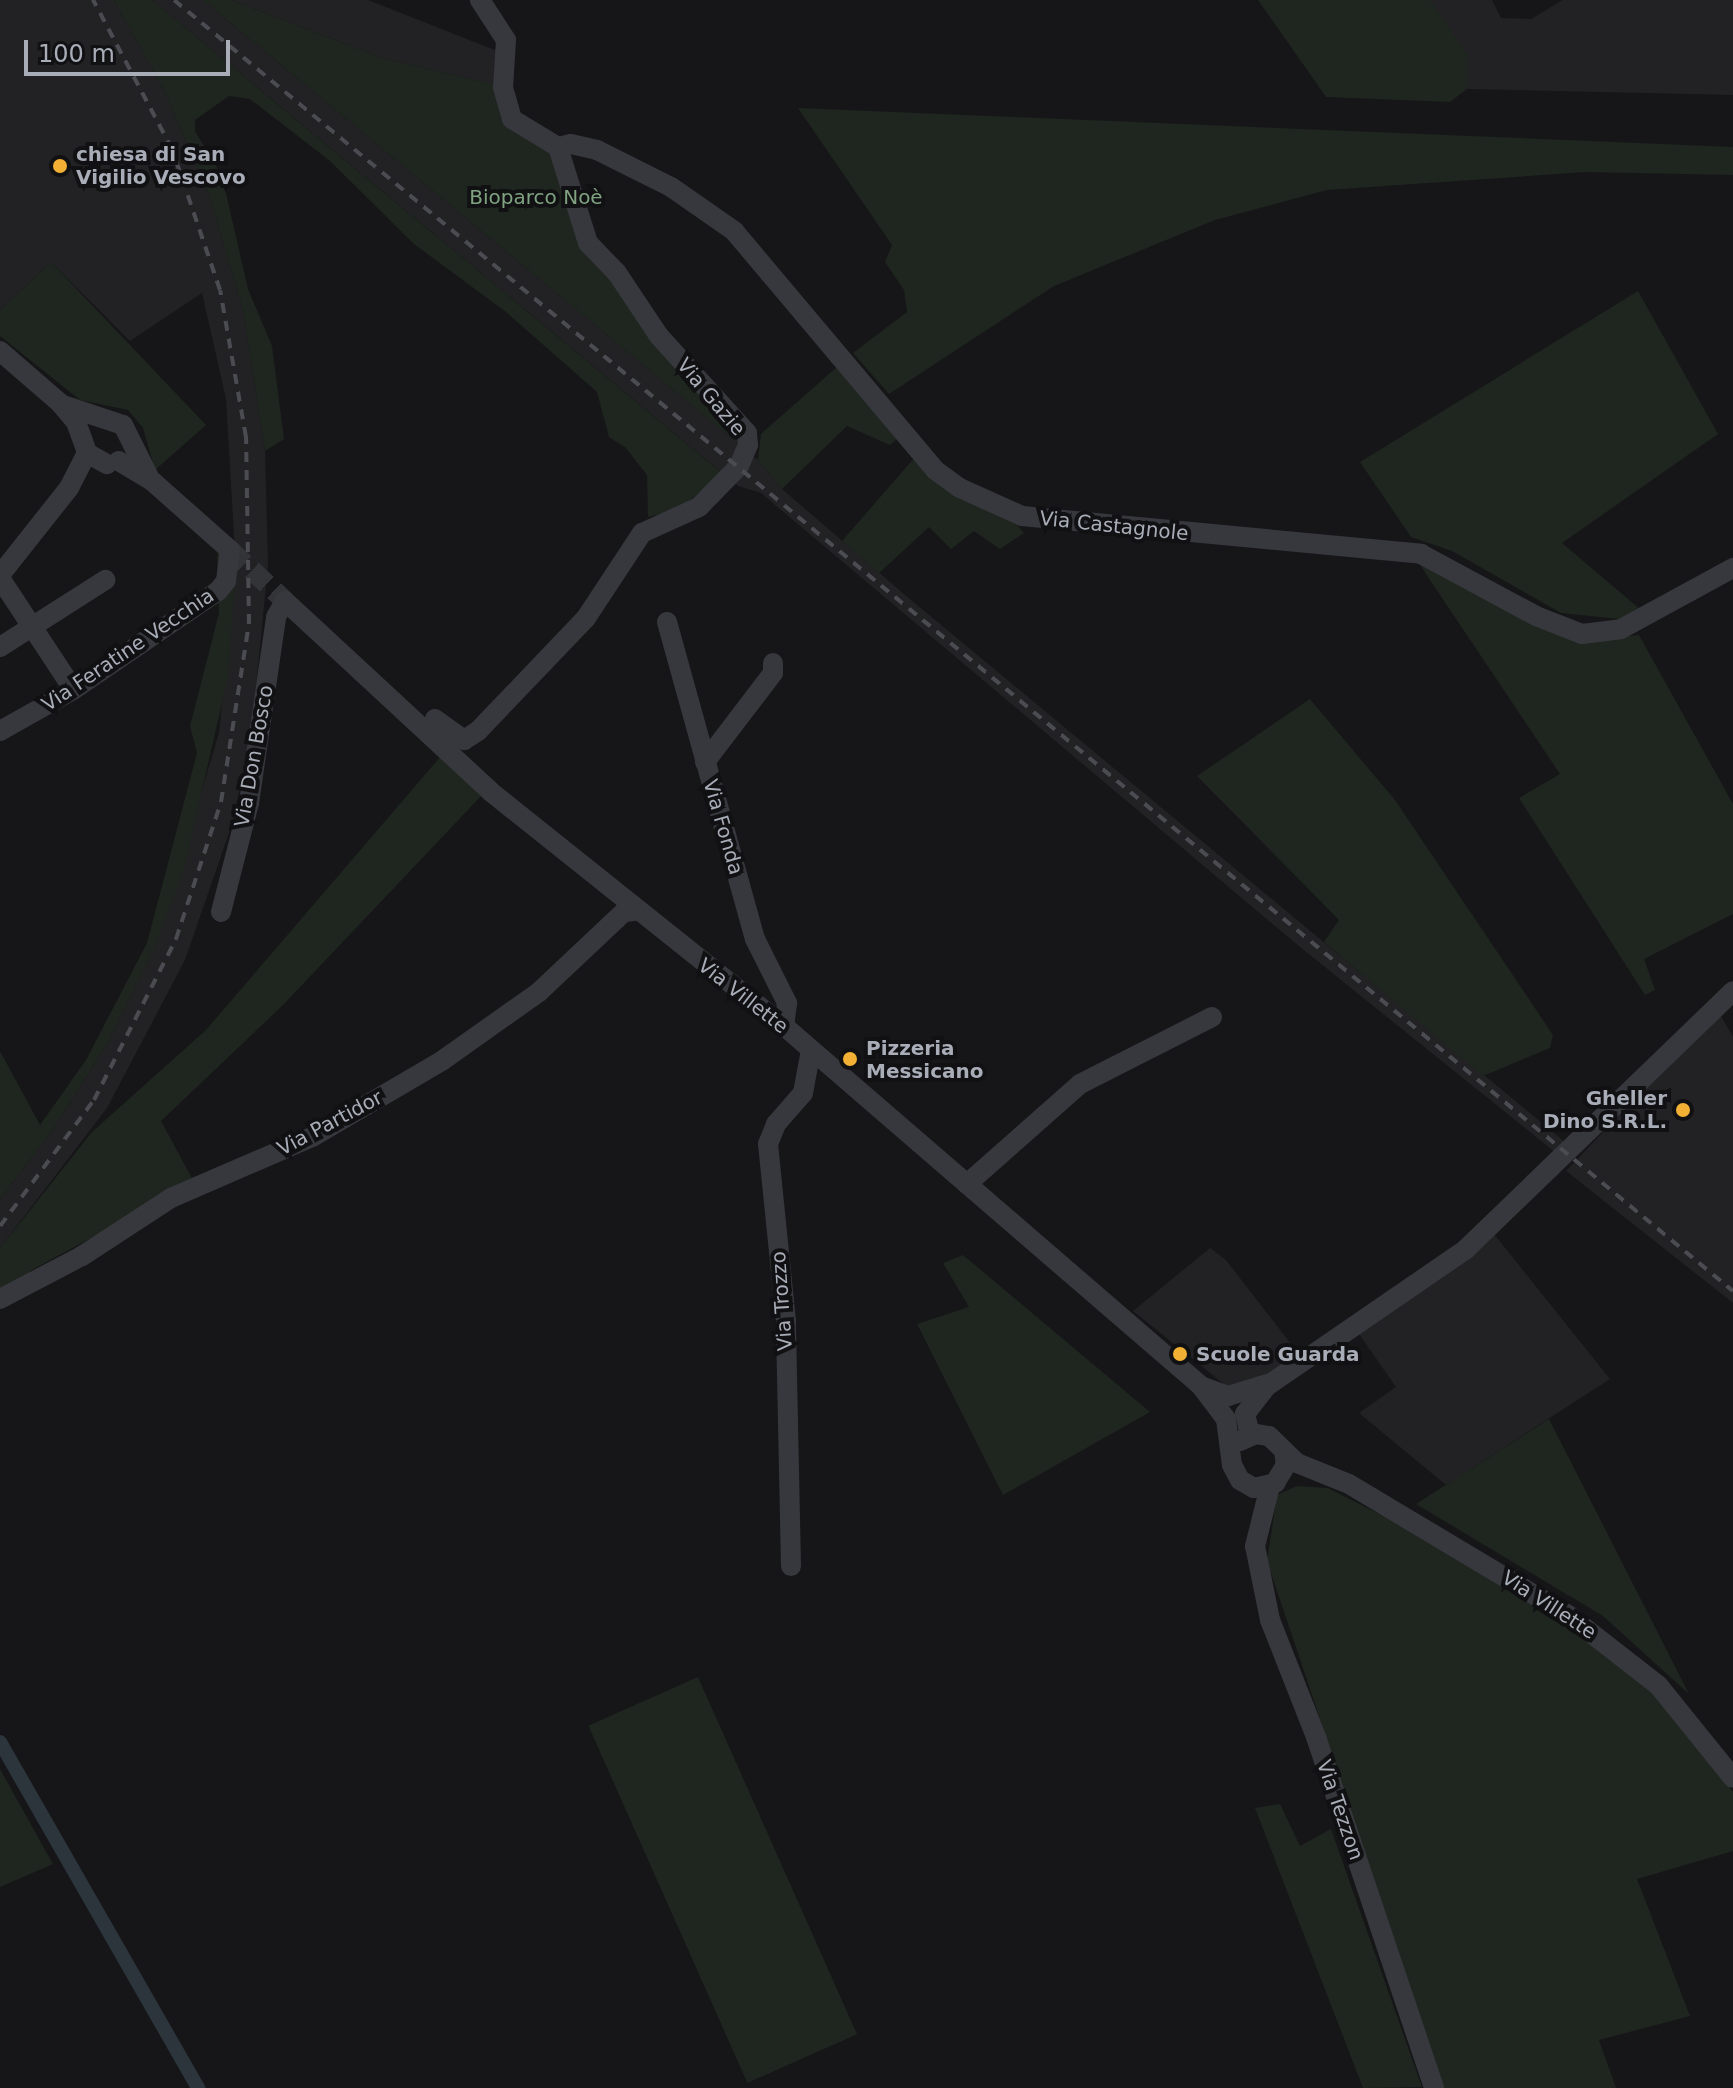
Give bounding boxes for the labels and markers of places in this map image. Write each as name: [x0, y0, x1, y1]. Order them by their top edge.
place label: chiesa di San Vigilio Vescovo: [76, 142, 246, 189]
marker: chiesa di San Vigilio Vescovo: [51, 157, 69, 175]
place label: Pizzeria Messicano: [866, 1036, 983, 1083]
marker: Pizzeria Messicano: [841, 1050, 859, 1068]
place label: Gheller Dino S.R.L.: [1543, 1086, 1667, 1133]
marker: Gheller Dino S.R.L.: [1674, 1101, 1692, 1119]
place label: Scuole Guarda: [1196, 1342, 1359, 1366]
marker: Scuole Guarda: [1171, 1345, 1189, 1363]

